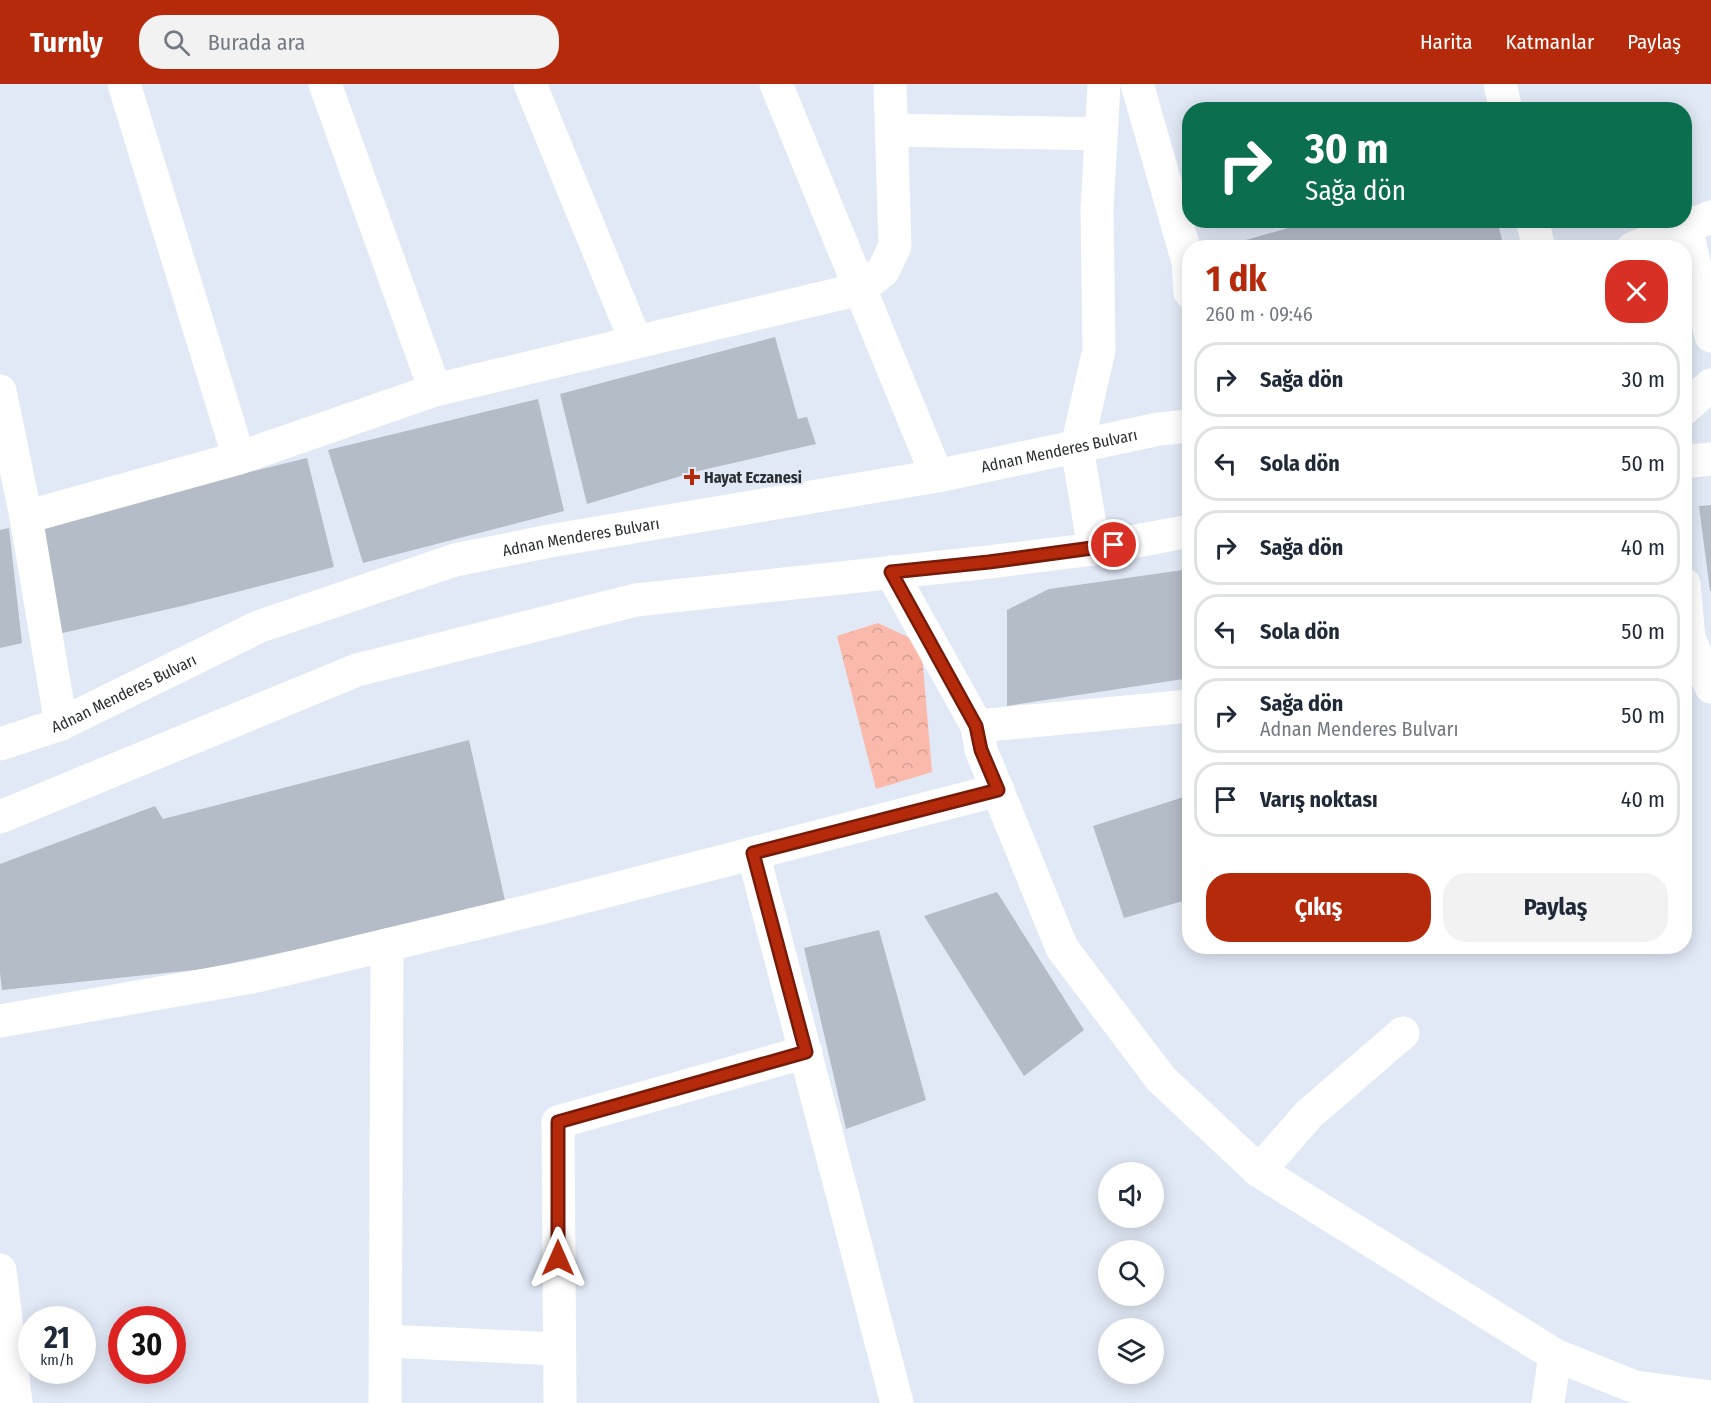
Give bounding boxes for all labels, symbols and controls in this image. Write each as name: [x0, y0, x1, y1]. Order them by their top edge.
search box: [139, 15, 559, 69]
text: Turnly: [30, 26, 103, 59]
icon: search: [160, 26, 193, 59]
text: Burada ara: [208, 29, 305, 56]
text: Harita: [1420, 29, 1473, 55]
text: Katmanlar: [1506, 29, 1594, 55]
text: Paylaş: [1627, 29, 1681, 55]
text: 30 m: [1305, 124, 1389, 174]
icon: right: [1206, 126, 1284, 204]
text: Sağa dön: [1305, 175, 1406, 207]
text: 1 dk: [1206, 257, 1267, 301]
button: close: [1605, 260, 1668, 323]
text: 260 m · 09:46: [1206, 302, 1313, 326]
icon: right: [1209, 363, 1242, 396]
text: Sağa dön: [1260, 366, 1343, 393]
text: 30 m: [1622, 366, 1665, 393]
street label: Adnan Menderes Bulvarı: [980, 425, 1139, 476]
icon: left: [1209, 447, 1242, 480]
text: Sola dön: [1260, 450, 1340, 477]
text: 50 m: [1621, 450, 1665, 477]
place label: Hayat Eczanesi: [704, 468, 802, 487]
marker: Hayat Eczanesi: [685, 470, 699, 484]
street label: Adnan Menderes Bulvarı: [501, 514, 661, 560]
pin: [1088, 519, 1139, 570]
icon: arrive: [1097, 528, 1130, 561]
icon: right: [1209, 531, 1242, 564]
text: Sağa dön: [1260, 534, 1343, 561]
text: 40 m: [1621, 534, 1665, 561]
icon: left: [1209, 615, 1242, 648]
text: Sola dön: [1260, 618, 1340, 645]
text: 50 m: [1621, 618, 1665, 645]
street label: Adnan Menderes Bulvarı: [49, 650, 199, 737]
text: Sağa dön: [1260, 690, 1343, 717]
icon: right: [1209, 699, 1242, 732]
text: 50 m: [1621, 702, 1665, 729]
text: Adnan Menderes Bulvarı: [1260, 717, 1459, 741]
icon: arrive: [1209, 783, 1242, 816]
text: Varış noktası: [1260, 786, 1378, 813]
text: 40 m: [1621, 786, 1665, 813]
button: Çıkış: [1206, 873, 1431, 942]
button: Paylaş: [1443, 873, 1668, 942]
map controls: [1098, 1162, 1164, 1384]
button: sound: [1098, 1162, 1164, 1228]
position arrow: [526, 1226, 590, 1290]
button: search: [1098, 1240, 1164, 1306]
speed limit sign: 30: [108, 1306, 186, 1384]
button: layers: [1098, 1318, 1164, 1384]
text: 21: [44, 1320, 70, 1356]
text: km/h: [40, 1351, 74, 1369]

